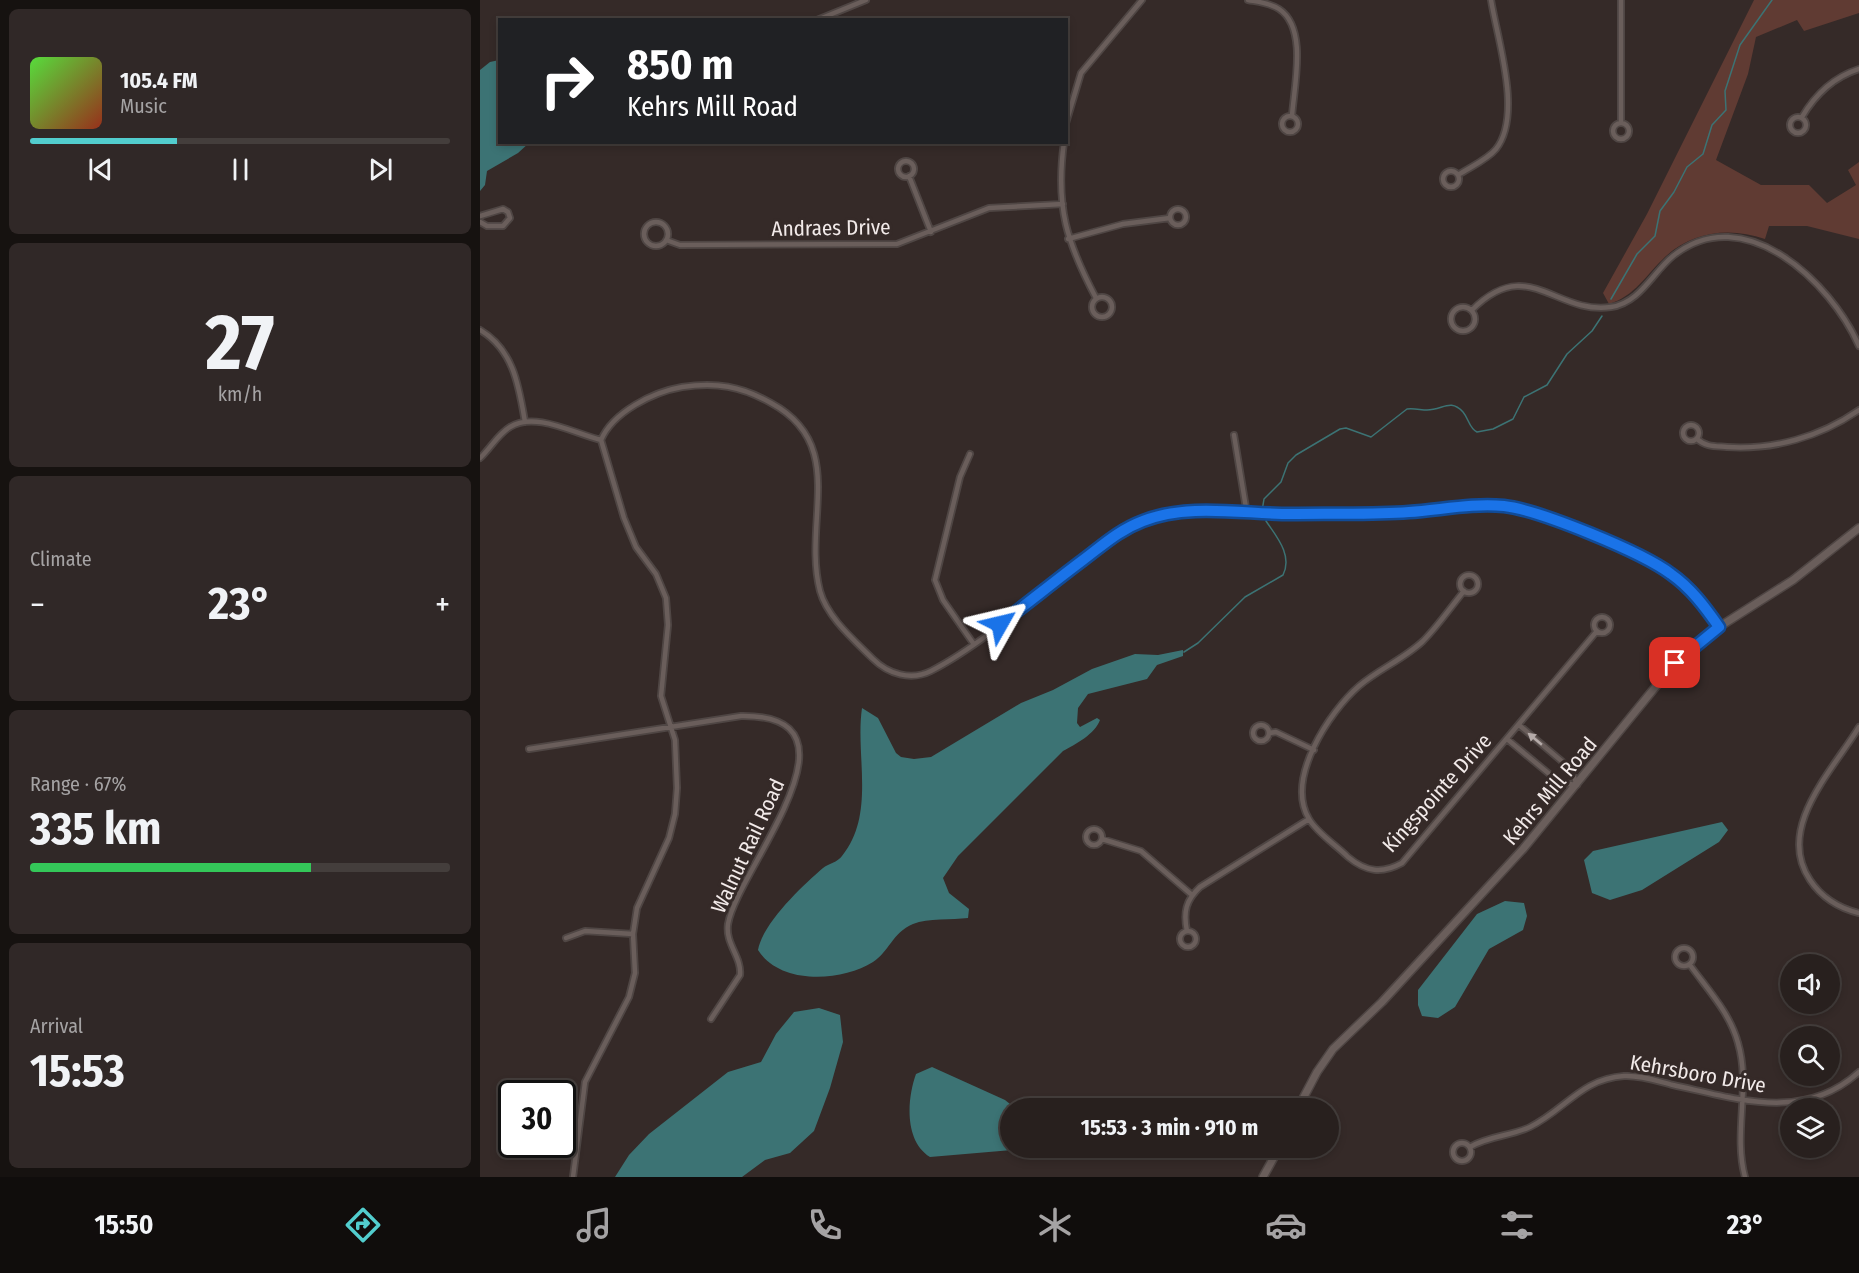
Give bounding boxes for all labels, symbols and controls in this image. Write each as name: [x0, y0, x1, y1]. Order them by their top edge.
text: 850 m: [627, 40, 734, 90]
icon: right: [528, 42, 606, 120]
text: 105.4 FM: [120, 67, 198, 94]
text: Kehrs Mill Road: [627, 91, 798, 123]
text: Music: [120, 94, 167, 118]
icon: previous: [84, 153, 117, 186]
icon: pause: [224, 153, 257, 186]
icon: next: [364, 153, 397, 186]
street label: Andraes Drive: [771, 214, 891, 242]
text: 27: [206, 296, 274, 390]
text: km/h: [218, 382, 262, 406]
text: Climate: [30, 547, 92, 571]
text: 23°: [208, 577, 272, 631]
text: −: [30, 585, 45, 625]
text: +: [435, 585, 450, 625]
position arrow: [968, 592, 1032, 656]
pin: [1649, 637, 1700, 688]
icon: arrive: [1658, 646, 1691, 679]
street label: Kingspointe Drive: [1377, 728, 1497, 858]
street label: Kehrs Mill Road: [1497, 732, 1603, 850]
one-way arrow: [1528, 733, 1543, 746]
text: Range · 67%: [30, 772, 126, 796]
street label: Walnut Rail Road: [705, 775, 791, 917]
text: 335 km: [30, 802, 161, 856]
map controls: [1780, 954, 1840, 1158]
button: sound: [1780, 954, 1840, 1014]
text: Arrival: [30, 1014, 83, 1038]
button: search: [1780, 1026, 1840, 1086]
text: 15:53: [30, 1044, 125, 1098]
street label: Kehrsboro Drive: [1628, 1049, 1768, 1099]
speed limit sign: 30: [498, 1080, 576, 1158]
button: layers: [1780, 1098, 1840, 1158]
text: 15:53 · 3 min · 910 m: [1081, 1114, 1258, 1141]
icon: directions: [342, 1204, 384, 1246]
icon: music: [573, 1204, 615, 1246]
icon: phone: [804, 1204, 846, 1246]
icon: climate: [1034, 1204, 1076, 1246]
icon: car: [1265, 1204, 1307, 1246]
icon: filters: [1496, 1204, 1538, 1246]
text: 15:50: [94, 1209, 153, 1241]
text: 23°: [1727, 1209, 1765, 1241]

